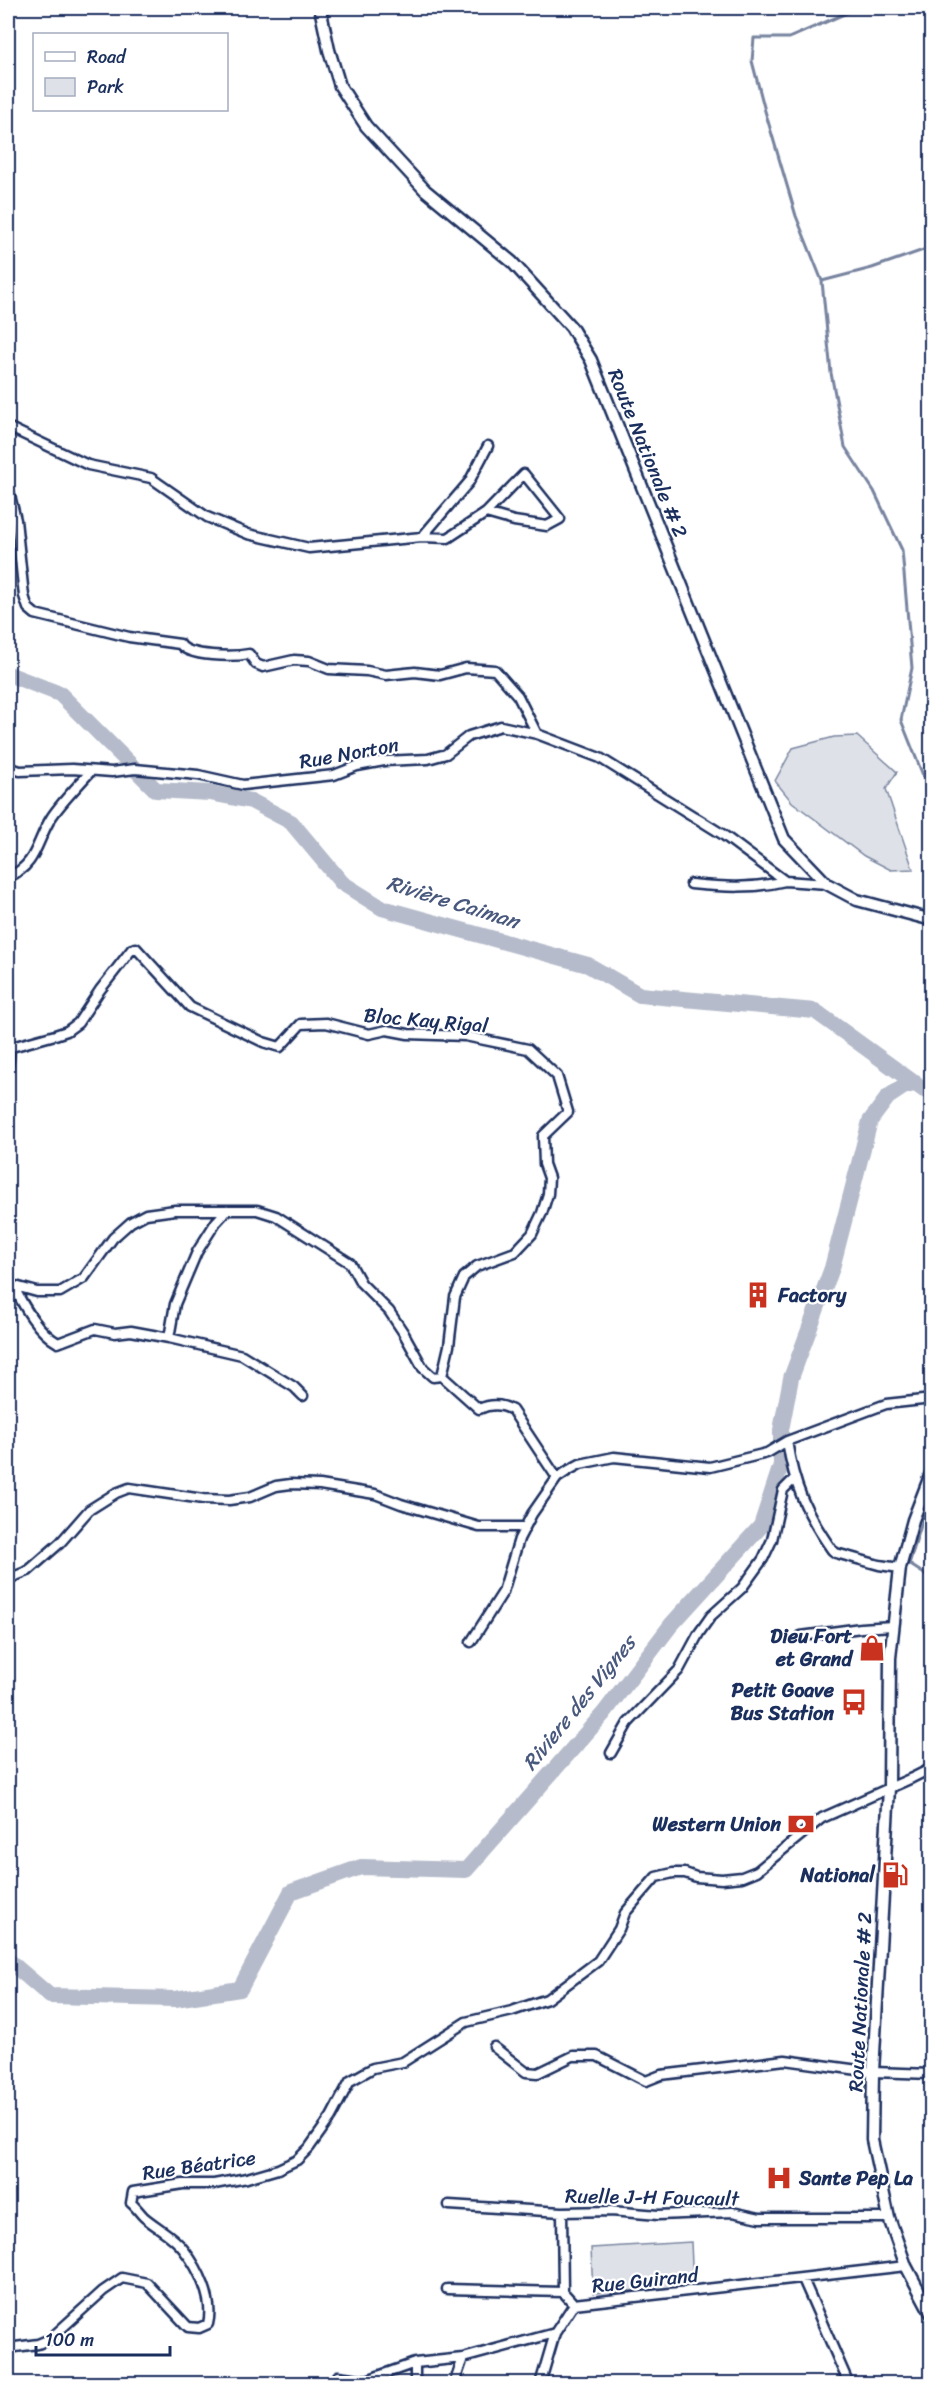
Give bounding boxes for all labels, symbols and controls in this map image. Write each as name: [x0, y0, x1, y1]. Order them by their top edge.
legend: [33, 33, 228, 111]
text: Road: [87, 41, 127, 73]
text: Park: [87, 71, 124, 103]
street label: Route Nationale # 2: [598, 363, 698, 544]
street label: Rue Norton: [297, 728, 402, 779]
water label: Rivière Caiman: [382, 864, 526, 941]
street label: Bloc Kay Rigal: [362, 998, 491, 1043]
place label: Factory: [777, 1278, 847, 1313]
building icon: Factory: [743, 1280, 773, 1310]
place label: Dieu Fort et Grand: [770, 1619, 854, 1677]
water label: Riviere des Vignes: [512, 1624, 648, 1779]
shop icon: Dieu Fort et Grand: [857, 1633, 887, 1663]
place label: Petit Goave Bus Station: [730, 1673, 835, 1731]
bus stop icon: Petit Goave Bus Station: [839, 1687, 869, 1717]
place label: Western Union: [652, 1807, 781, 1842]
bank icon: Western Union: [786, 1809, 816, 1839]
place label: National: [799, 1858, 876, 1893]
fuel station icon: National: [880, 1860, 910, 1890]
street label: Route Nationale # 2: [838, 1911, 883, 2093]
street label: Rue Béatrice: [140, 2140, 258, 2191]
place label: Sante Pep La: [798, 2161, 913, 2196]
hospital icon: Sante Pep La: [764, 2163, 794, 2193]
street label: Ruelle J-H Foucault: [565, 2178, 740, 2217]
street label: Rue Guirand: [590, 2257, 701, 2303]
scale bar: [36, 2319, 170, 2357]
text: 100 m: [45, 2324, 94, 2356]

